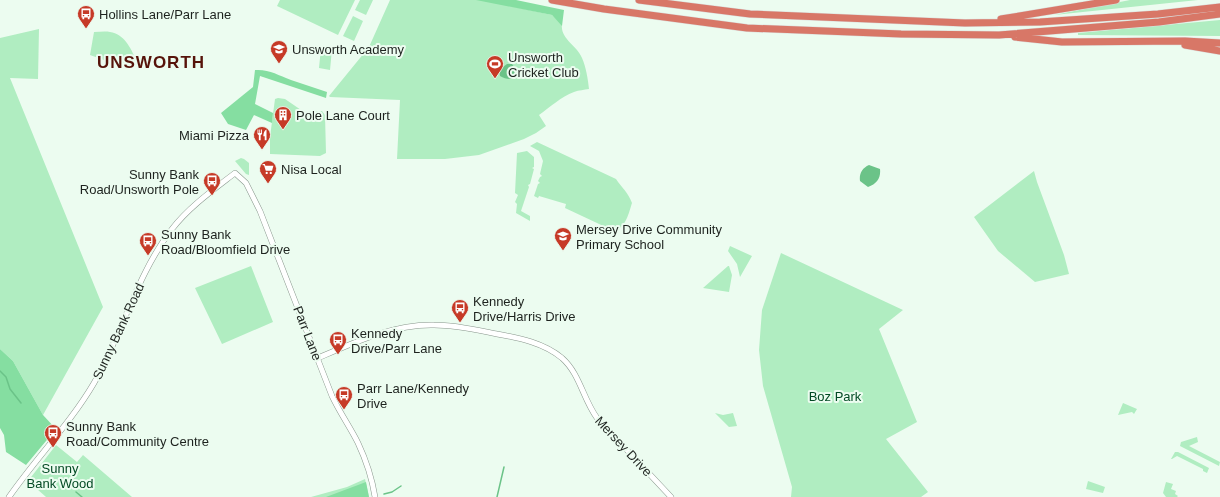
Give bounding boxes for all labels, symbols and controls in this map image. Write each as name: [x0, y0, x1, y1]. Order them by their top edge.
bus stop icon: Hollins Lane/Parr Lane: [76, 4, 96, 29]
place label: Hollins Lane/Parr Lane: [99, 7, 231, 22]
school or university icon: Unsworth Academy: [269, 39, 289, 64]
place label: Unsworth Academy: [292, 42, 404, 57]
place label: Unsworth Cricket Club: [508, 50, 579, 80]
district label: UNSWORTH: [97, 53, 205, 72]
sports icon: Unsworth Cricket Club: [485, 54, 505, 79]
building icon: Pole Lane Court: [273, 105, 293, 130]
place label: Pole Lane Court: [296, 108, 390, 123]
restaurant icon: Miami Pizza: [252, 125, 272, 150]
place label: Miami Pizza: [179, 128, 250, 143]
supermarket icon: Nisa Local: [258, 159, 278, 184]
place label: Nisa Local: [281, 162, 342, 177]
place label: Sunny Bank Road/Unsworth Pole: [80, 167, 199, 197]
bus stop icon: Sunny Bank Road/Unsworth Pole: [202, 171, 222, 196]
place label: Mersey Drive Community Primary School: [576, 222, 722, 252]
school or university icon: Mersey Drive Community Primary School: [553, 226, 573, 251]
place label: Sunny Bank Road/Bloomfield Drive: [161, 227, 290, 257]
bus stop icon: Sunny Bank Road/Bloomfield Drive: [138, 231, 158, 256]
street label: Sunny Bank Road: [90, 281, 147, 382]
place label: Kennedy Drive/Harris Drive: [473, 294, 576, 324]
bus stop icon: Kennedy Drive/Harris Drive: [450, 298, 470, 323]
street label: Parr Lane: [290, 304, 325, 363]
place label: Kennedy Drive/Parr Lane: [351, 326, 442, 356]
bus stop icon: Kennedy Drive/Parr Lane: [328, 330, 348, 355]
place label: Parr Lane/Kennedy Drive: [357, 381, 470, 411]
bus stop icon: Parr Lane/Kennedy Drive: [334, 385, 354, 410]
park label: Boz Park: [809, 389, 862, 404]
street label: Mersey Drive: [592, 413, 655, 479]
place label: Sunny Bank Road/Community Centre: [66, 419, 209, 449]
bus stop icon: Sunny Bank Road/Community Centre: [43, 423, 63, 448]
park label: Sunny Bank Wood: [27, 461, 93, 491]

